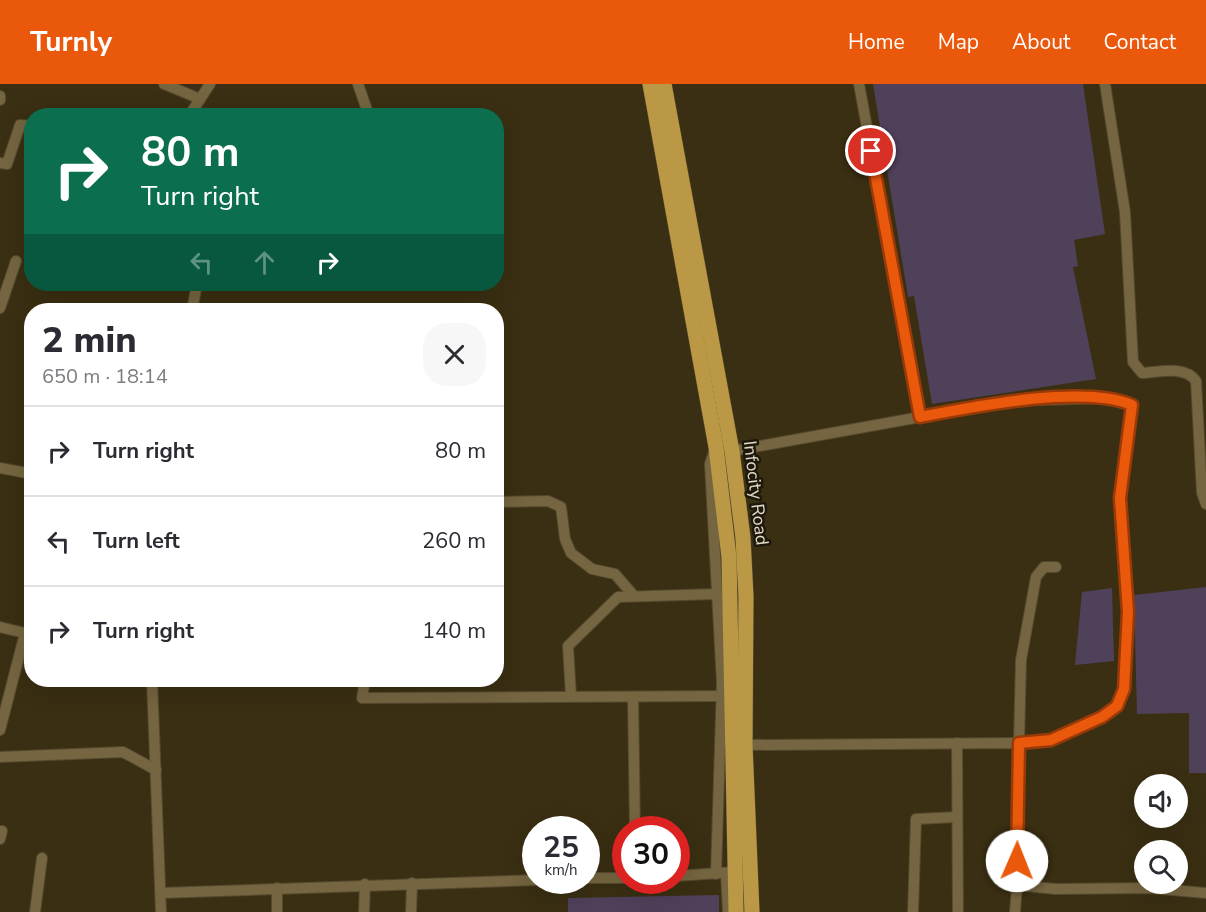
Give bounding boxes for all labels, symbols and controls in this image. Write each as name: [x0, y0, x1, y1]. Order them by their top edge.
text: Turnly: [30, 23, 112, 61]
text: Home: [848, 28, 905, 56]
text: Map: [938, 28, 979, 56]
text: About: [1012, 28, 1070, 56]
text: Contact: [1103, 28, 1176, 56]
text: 80 m: [141, 124, 240, 181]
pin: [845, 125, 896, 176]
icon: right: [42, 132, 120, 210]
icon: arrive: [854, 134, 887, 167]
text: Turn right: [141, 178, 259, 215]
icon: left: [185, 246, 218, 279]
icon: ahead: [248, 246, 281, 279]
icon: right: [311, 246, 344, 279]
text: 2 min: [42, 316, 137, 365]
button: close: [423, 323, 486, 386]
text: 650 m · 18:14: [42, 363, 168, 390]
icon: right: [42, 435, 75, 468]
text: Turn right: [93, 436, 194, 466]
text: 80 m: [435, 436, 486, 466]
street label: Infocity Road: [738, 439, 774, 547]
icon: left: [42, 525, 75, 558]
text: Turn left: [93, 526, 180, 556]
text: 260 m: [422, 526, 486, 556]
icon: right: [42, 615, 75, 648]
text: Turn right: [93, 616, 194, 646]
text: 140 m: [422, 616, 486, 646]
map controls: [1134, 774, 1188, 894]
button: sound: [1134, 774, 1188, 828]
speed limit sign: 30: [612, 816, 690, 894]
text: 25: [543, 827, 579, 868]
position arrow: [985, 829, 1049, 893]
button: search: [1134, 840, 1188, 894]
text: km/h: [544, 860, 578, 880]

